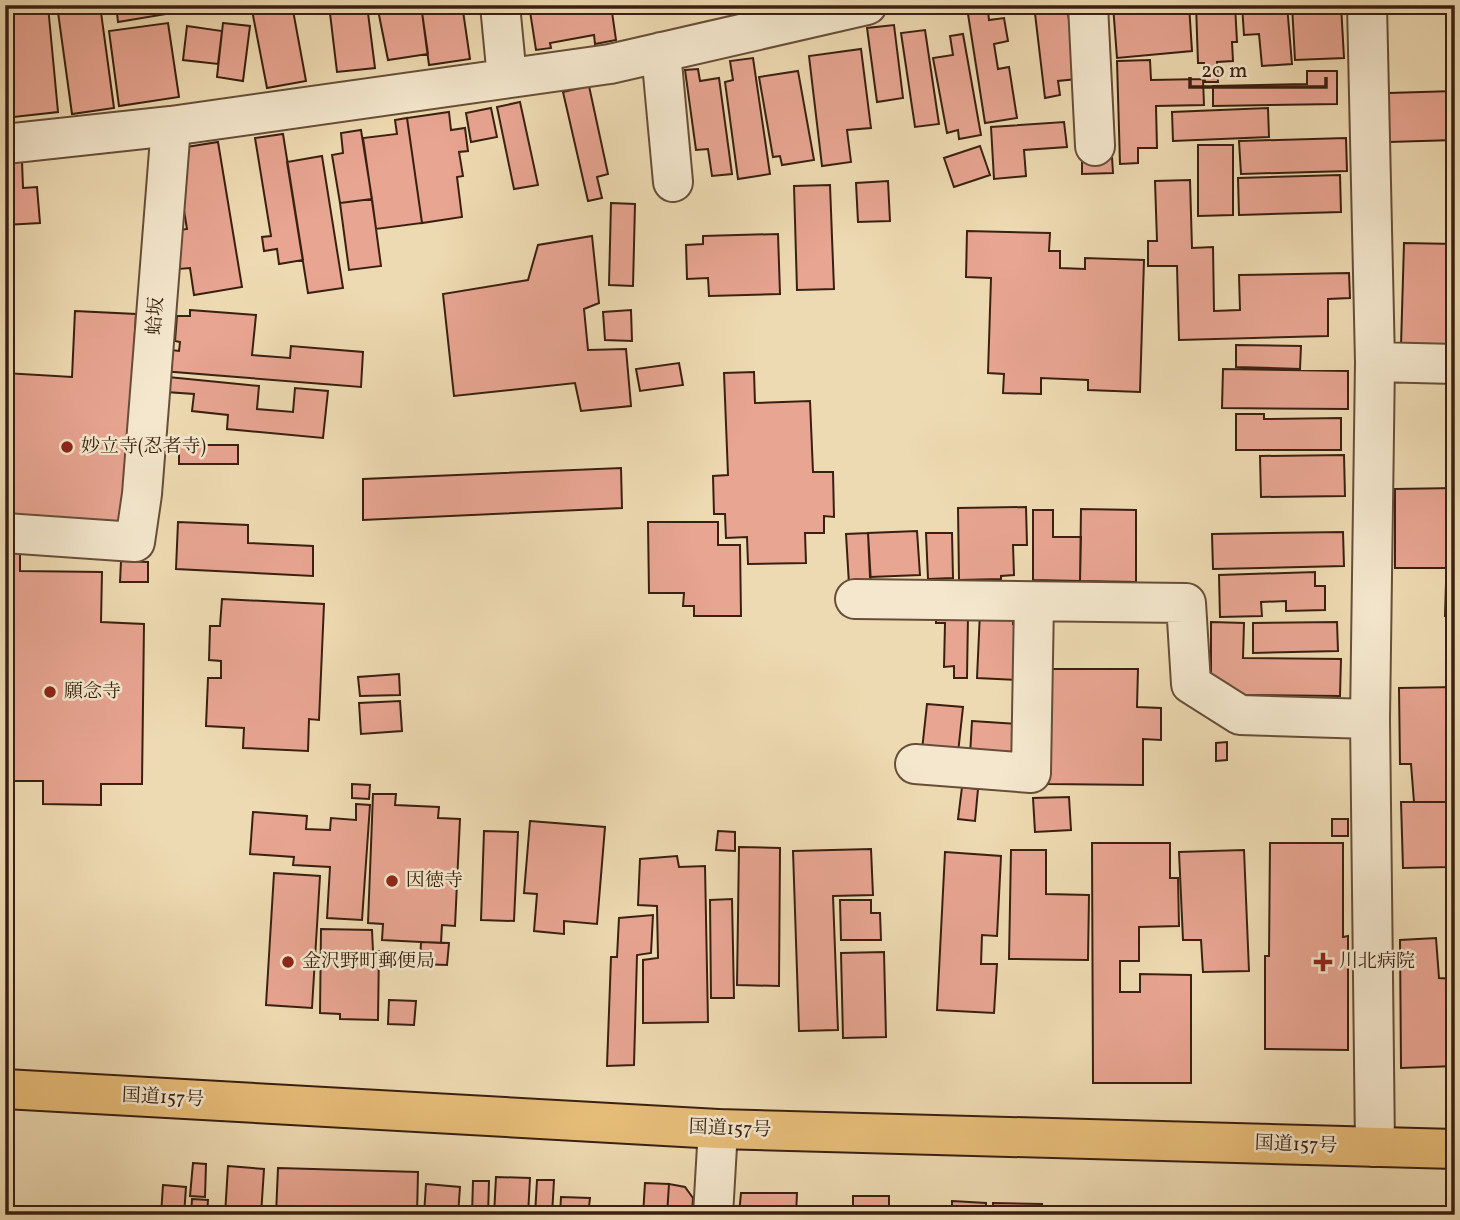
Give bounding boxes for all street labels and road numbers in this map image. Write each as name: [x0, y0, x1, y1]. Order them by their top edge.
street label: 蛤坂: [142, 296, 170, 336]
street label: 国道157号: [121, 1083, 205, 1113]
street label: 国道157号: [688, 1115, 772, 1143]
street label: 国道157号: [1254, 1131, 1338, 1159]

